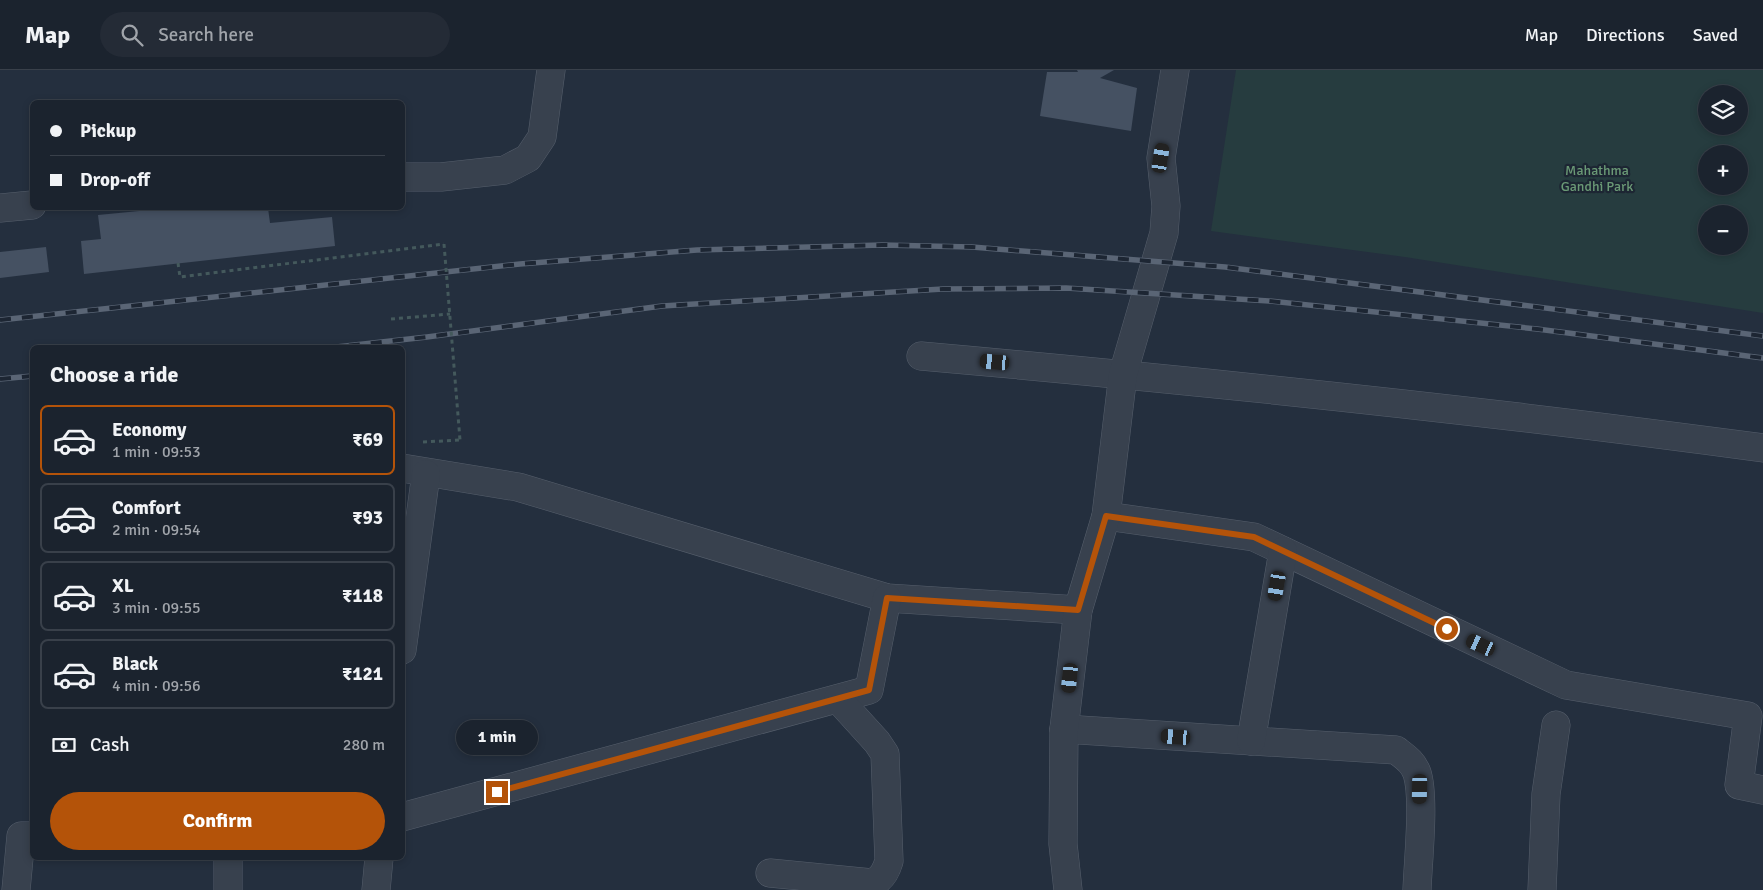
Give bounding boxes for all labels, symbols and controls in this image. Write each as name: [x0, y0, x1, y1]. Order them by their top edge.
search box: [100, 12, 450, 57]
text: Map: [25, 20, 70, 50]
icon: search: [118, 21, 146, 49]
text: Search here: [158, 23, 254, 47]
text: Map: [1525, 24, 1558, 46]
text: Directions: [1586, 24, 1665, 46]
text: Saved: [1693, 24, 1738, 46]
map controls: [1698, 85, 1748, 255]
button: layers: [1698, 85, 1748, 135]
text: Pickup: [80, 119, 136, 143]
car: [1151, 142, 1170, 174]
button: +: [1698, 145, 1748, 195]
park label: Mahathma Gandhi Park: [1561, 162, 1633, 195]
text: Drop-off: [80, 168, 150, 192]
button: −: [1698, 205, 1748, 255]
car: [979, 353, 1010, 371]
text: Choose a ride: [50, 361, 178, 388]
icon: car: [52, 418, 97, 463]
text: Economy: [112, 418, 186, 442]
text: ₹69: [352, 428, 383, 452]
text: 1 min · 09:53: [112, 442, 201, 462]
icon: car: [52, 496, 97, 541]
text: Comfort: [112, 496, 181, 520]
text: ₹93: [352, 506, 383, 530]
text: 2 min · 09:54: [112, 520, 201, 540]
car: [1267, 570, 1286, 602]
icon: car: [52, 574, 97, 619]
text: XL: [112, 574, 134, 598]
text: ₹118: [342, 584, 383, 608]
text: 3 min · 09:55: [112, 598, 201, 618]
route start: [1436, 618, 1458, 640]
car: [1464, 632, 1497, 658]
icon: car: [52, 652, 97, 697]
text: Black: [112, 652, 158, 676]
text: ₹121: [342, 662, 383, 686]
car: [1060, 662, 1079, 694]
text: 4 min · 09:56: [112, 676, 201, 696]
callout: 1 min: [456, 720, 538, 754]
text: 1 min: [478, 727, 516, 747]
car: [1160, 728, 1191, 746]
icon: cash: [50, 731, 78, 759]
text: Cash: [90, 733, 130, 757]
text: 280 m: [343, 735, 385, 755]
car: [1412, 774, 1427, 804]
route end: [486, 781, 508, 803]
button: Confirm: [50, 792, 385, 850]

